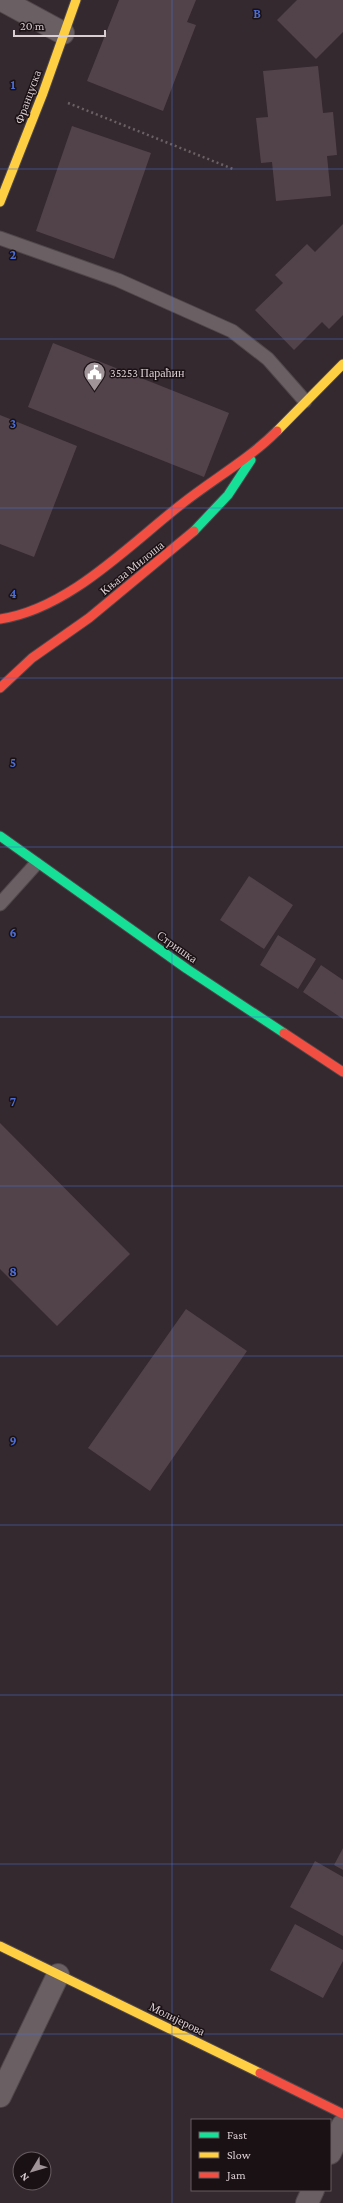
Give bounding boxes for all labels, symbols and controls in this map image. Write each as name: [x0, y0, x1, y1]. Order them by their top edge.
text: B: [253, 6, 261, 21]
scale bar: [14, 12, 105, 38]
text: 20 m: [20, 19, 45, 33]
street label: Француска: [12, 68, 44, 126]
text: 1: [11, 77, 16, 92]
text: 2: [10, 247, 17, 262]
public building icon: 35253 Параћин: [82, 360, 108, 393]
place label: 35253 Параћин: [110, 366, 185, 380]
text: 3: [10, 416, 16, 431]
street label: Књаза Милоша: [97, 538, 167, 598]
text: 4: [9, 586, 17, 601]
text: 5: [10, 755, 16, 770]
text: 6: [9, 925, 17, 940]
street label: Стришка: [154, 928, 200, 966]
text: 7: [10, 1094, 16, 1109]
text: 8: [9, 1264, 17, 1279]
text: 9: [9, 1433, 17, 1448]
street label: Молијерова: [147, 2000, 208, 2039]
legend: [191, 2119, 331, 2191]
text: Fast: [227, 2128, 248, 2142]
text: Slow: [227, 2148, 251, 2162]
north arrow: [12, 2151, 52, 2191]
text: Jam: [226, 2168, 246, 2182]
text: N: [17, 2170, 31, 2184]

